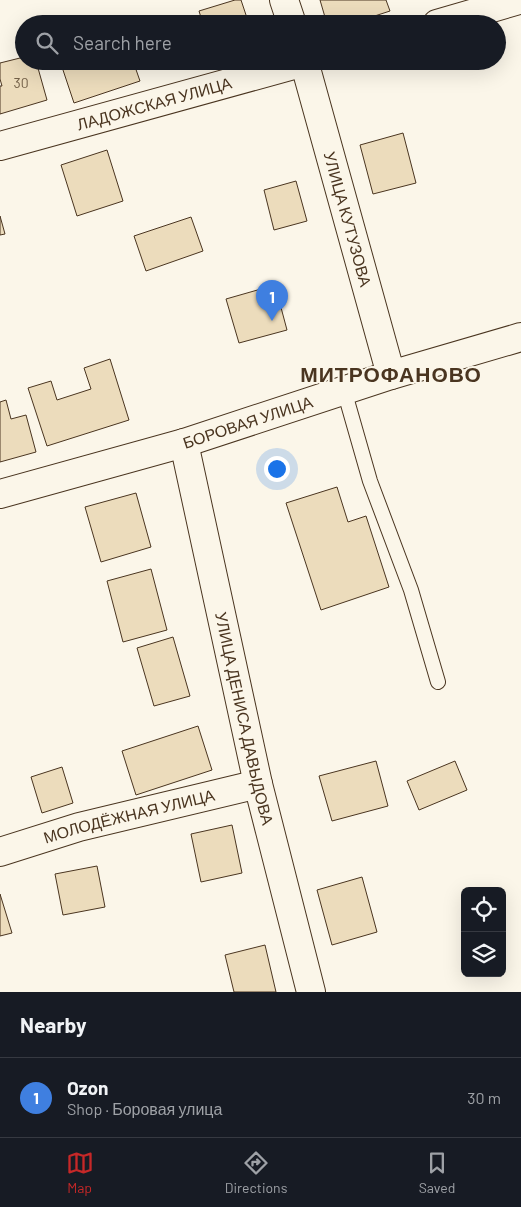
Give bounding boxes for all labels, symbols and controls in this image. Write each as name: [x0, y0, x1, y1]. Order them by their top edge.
search box: [15, 15, 506, 70]
icon: search: [33, 29, 61, 57]
text: Search here: [73, 31, 172, 54]
street label: ЛАДОЖСКАЯ УЛИЦА: [75, 72, 234, 133]
house number: 30: [13, 74, 29, 91]
street label: УЛИЦА КУТУЗОВА: [321, 149, 376, 289]
pin: 1: [256, 280, 288, 321]
district label: МИТРОФАНОВО: [300, 361, 482, 386]
street label: БОРОВАЯ УЛИЦА: [180, 391, 315, 452]
your location: [264, 456, 290, 482]
street label: УЛИЦА ДЕНИСА ДАВЫДОВА: [212, 610, 278, 827]
street label: МОЛОДЁЖНАЯ УЛИЦА: [41, 785, 217, 847]
map controls: [461, 887, 506, 977]
button: locate: [461, 887, 506, 932]
button: layers: [461, 932, 506, 977]
text: Nearby: [20, 1012, 86, 1037]
text: Ozon: [67, 1076, 109, 1099]
text: 1: [33, 1088, 39, 1107]
text: 30 m: [467, 1088, 501, 1107]
text: Shop · Боровая улица: [67, 1099, 222, 1118]
tab: Map: [66, 1149, 94, 1196]
tab: Directions: [225, 1149, 287, 1196]
tab: Saved: [419, 1149, 455, 1196]

